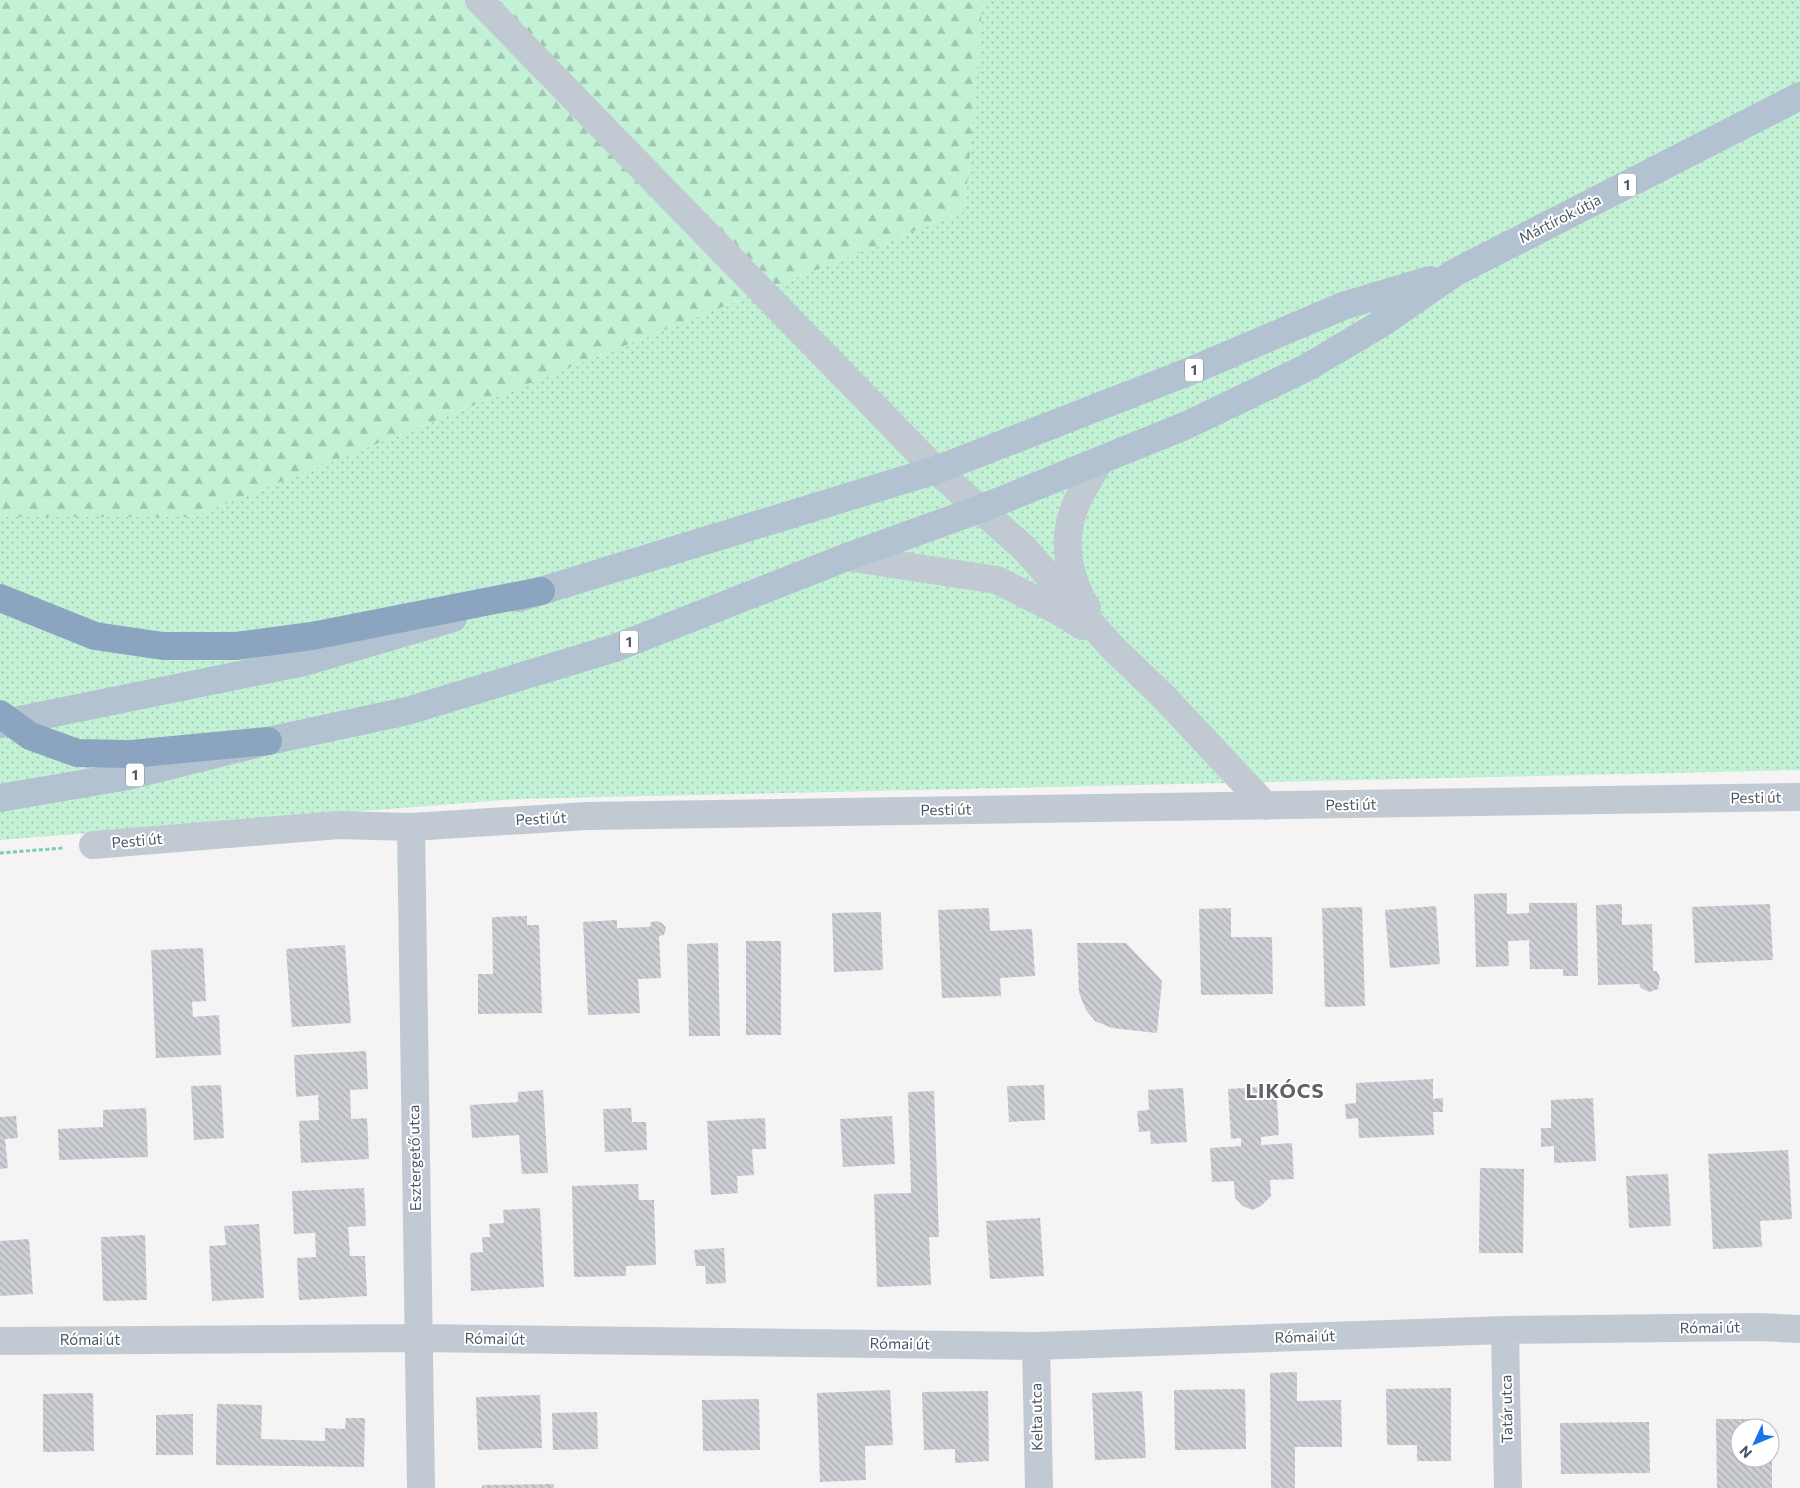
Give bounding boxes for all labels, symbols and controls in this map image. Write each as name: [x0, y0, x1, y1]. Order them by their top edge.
road number: 1: [1618, 174, 1636, 196]
street label: Mártírok útja: [1515, 190, 1604, 247]
road number: 1: [1185, 358, 1203, 382]
road number: 1: [620, 630, 638, 654]
road number: 1: [126, 764, 144, 786]
street label: Pesti út: [1730, 788, 1782, 806]
street label: Pesti út: [1325, 795, 1377, 813]
street label: Pesti út: [920, 800, 972, 818]
street label: Pesti út: [515, 808, 567, 828]
street label: Pesti út: [111, 829, 163, 851]
district label: LIKÓCS: [1245, 1078, 1325, 1102]
street label: Esztergető utca: [404, 1105, 424, 1211]
street label: Római út: [1679, 1317, 1740, 1337]
street label: Római út: [1274, 1326, 1336, 1346]
street label: Római út: [465, 1328, 526, 1348]
street label: Római út: [60, 1330, 120, 1348]
street label: Római út: [870, 1333, 931, 1353]
street label: Tatár utca: [1496, 1375, 1516, 1443]
street label: Kelta utca: [1026, 1383, 1046, 1451]
north arrow: [1730, 1418, 1780, 1468]
text: N: [1736, 1443, 1755, 1462]

